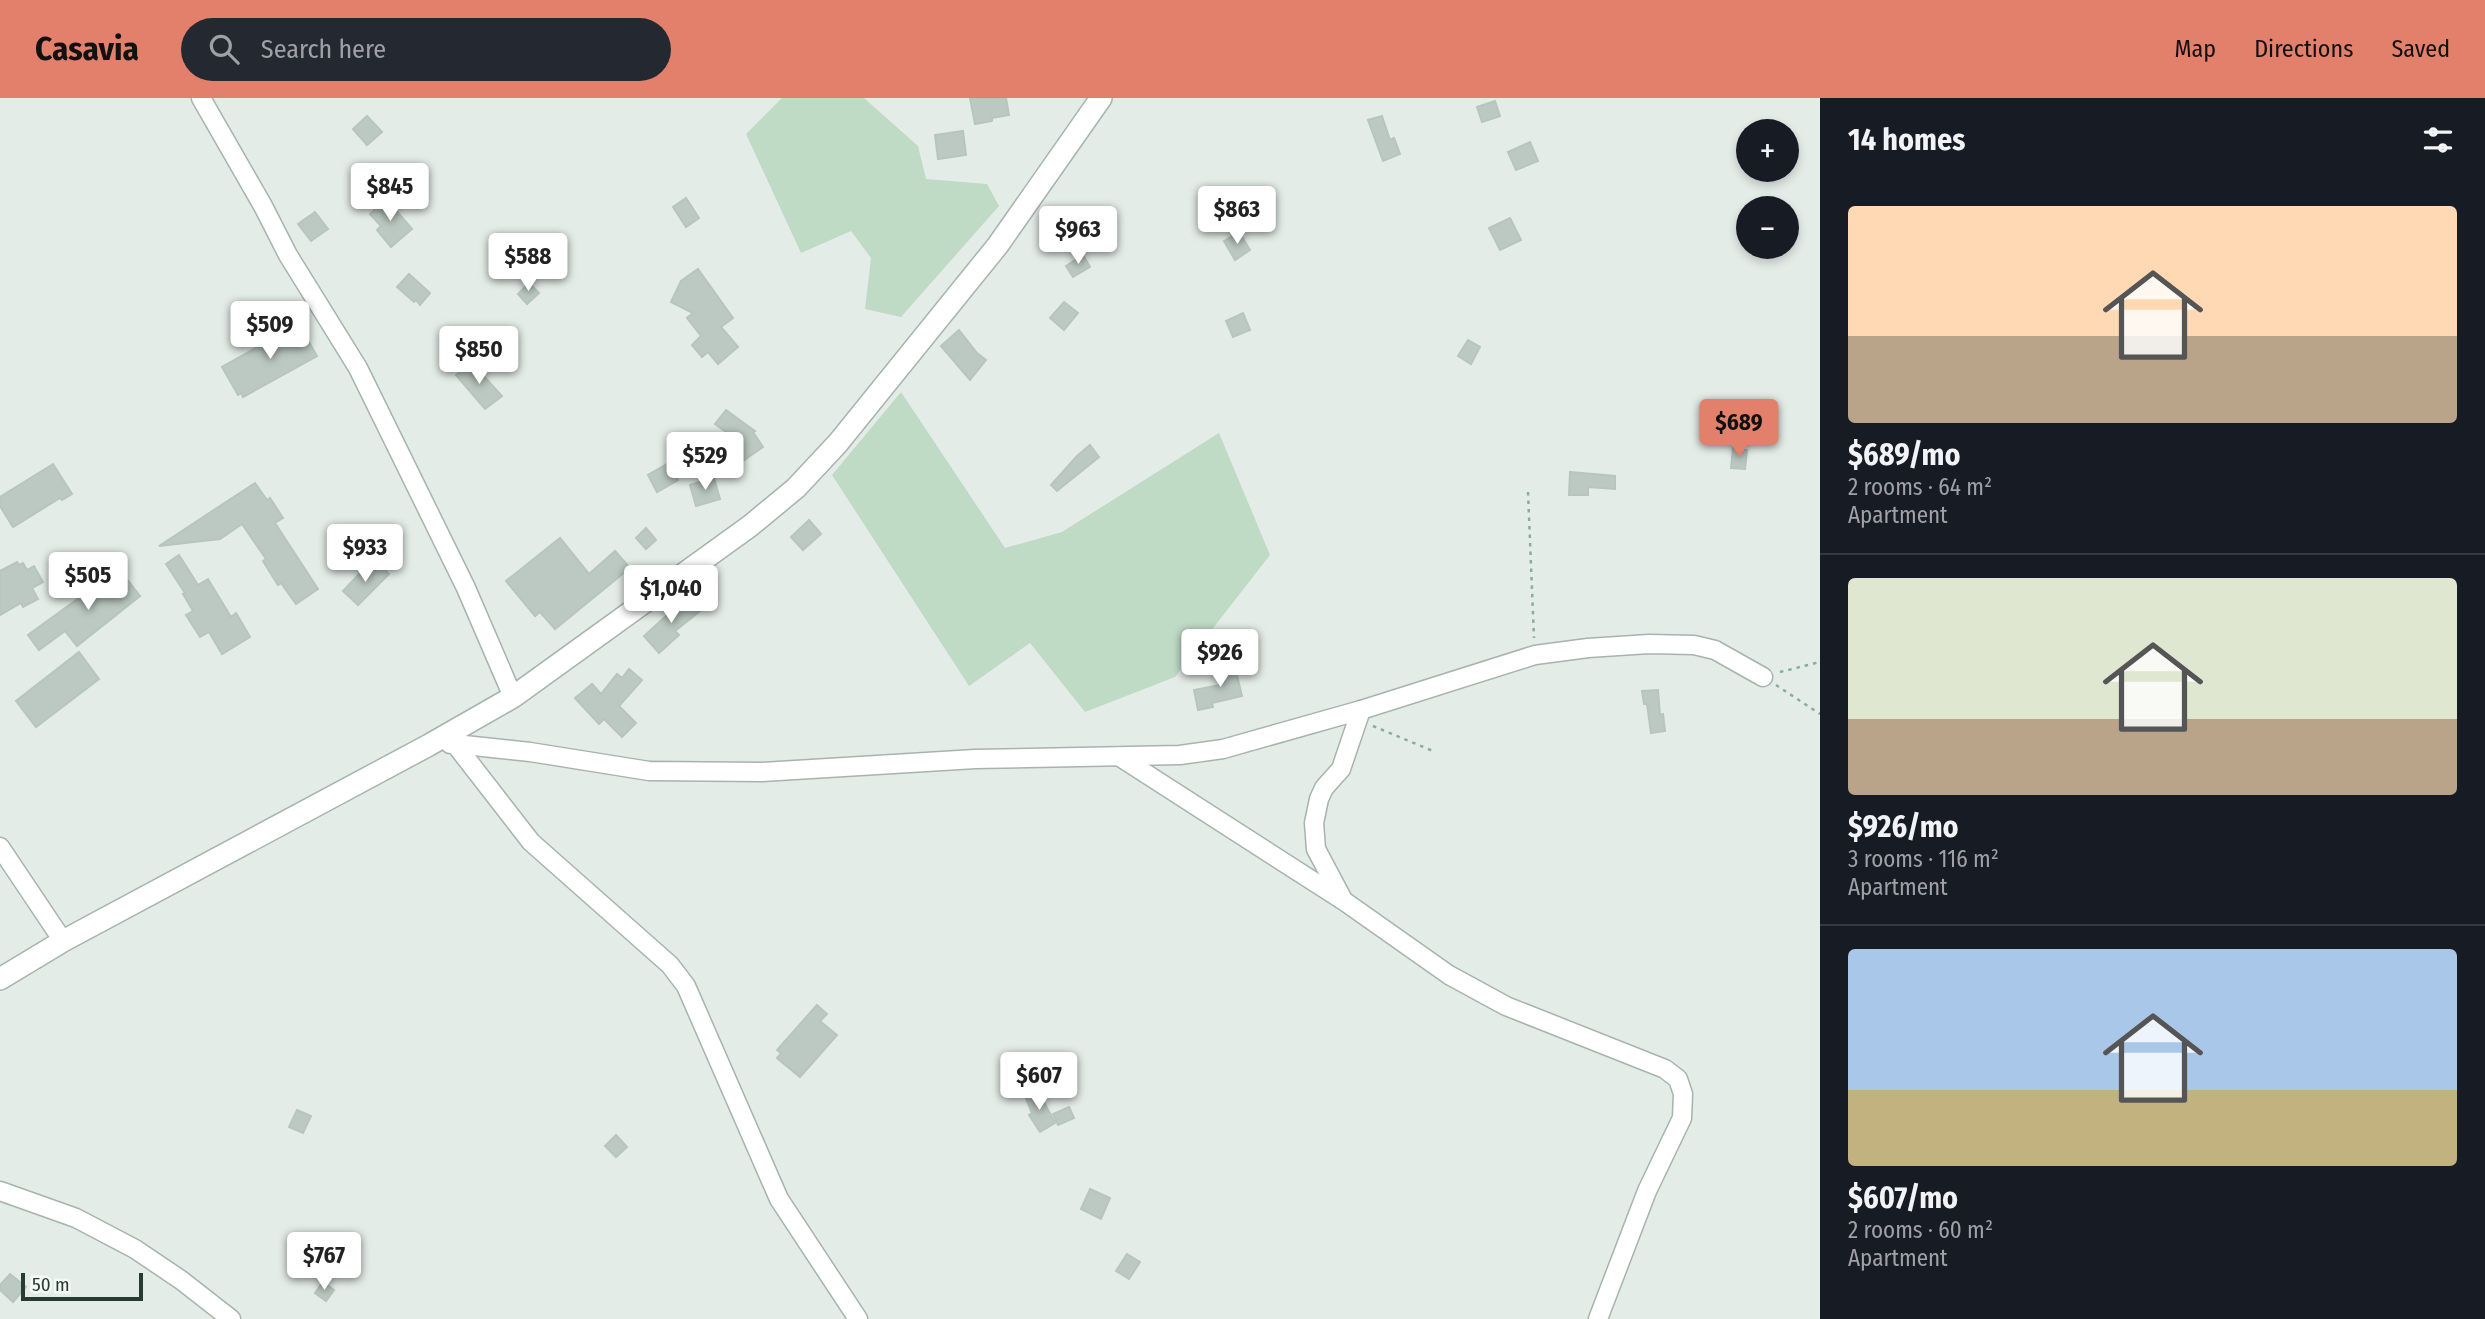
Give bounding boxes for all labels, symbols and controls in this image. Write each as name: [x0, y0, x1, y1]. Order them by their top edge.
search box: [181, 18, 671, 81]
text: Casavia: [35, 29, 139, 69]
icon: search: [205, 30, 243, 68]
text: Search here: [261, 34, 386, 65]
text: Map: [2175, 35, 2216, 63]
text: Directions: [2254, 35, 2353, 63]
text: Saved: [2391, 35, 2450, 63]
map controls: [1736, 119, 1799, 259]
button: +: [1736, 119, 1799, 182]
icon: filters: [2419, 121, 2457, 159]
text: 14 homes: [1848, 122, 1965, 158]
pin: $845: [349, 164, 431, 223]
text: $845: [367, 172, 413, 200]
pin: $863: [1196, 186, 1278, 246]
text: $863: [1214, 195, 1260, 223]
button: −: [1736, 196, 1799, 259]
pin: $963: [1037, 206, 1119, 266]
text: $963: [1055, 215, 1101, 243]
pin: $588: [487, 234, 569, 293]
text: $588: [504, 242, 552, 270]
icon: home: [2090, 252, 2216, 378]
pin: $509: [229, 302, 311, 361]
text: $509: [246, 310, 294, 338]
pin: $850: [438, 327, 520, 386]
text: $850: [455, 335, 503, 363]
pin: $689: [1698, 400, 1780, 459]
text: $689: [1715, 408, 1763, 436]
pin: $529: [664, 432, 746, 492]
text: $689/mo: [1848, 437, 1961, 473]
text: $529: [683, 441, 727, 469]
text: 2 rooms · 64 m²: [1848, 473, 1992, 501]
text: Apartment: [1848, 501, 1948, 529]
pin: $933: [324, 524, 406, 584]
text: $933: [343, 533, 387, 561]
pin: $505: [47, 552, 129, 612]
text: $505: [65, 561, 111, 589]
pin: $1,040: [614, 566, 728, 625]
text: $1,040: [640, 574, 702, 602]
icon: home: [2090, 624, 2216, 750]
pin: $926: [1179, 630, 1261, 689]
text: $926: [1197, 638, 1243, 666]
text: $926/mo: [1848, 809, 1959, 845]
text: 3 rooms · 116 m²: [1848, 845, 1999, 873]
text: Apartment: [1848, 873, 1948, 901]
icon: home: [2090, 995, 2216, 1121]
pin: $607: [998, 1052, 1080, 1112]
text: $607: [1016, 1061, 1062, 1089]
text: $607/mo: [1848, 1180, 1958, 1216]
text: 2 rooms · 60 m²: [1848, 1216, 1993, 1244]
pin: $767: [283, 1232, 365, 1292]
text: $767: [303, 1241, 345, 1269]
text: Apartment: [1848, 1244, 1948, 1272]
scale bar: [21, 1270, 144, 1302]
text: 50 m: [32, 1273, 70, 1296]

